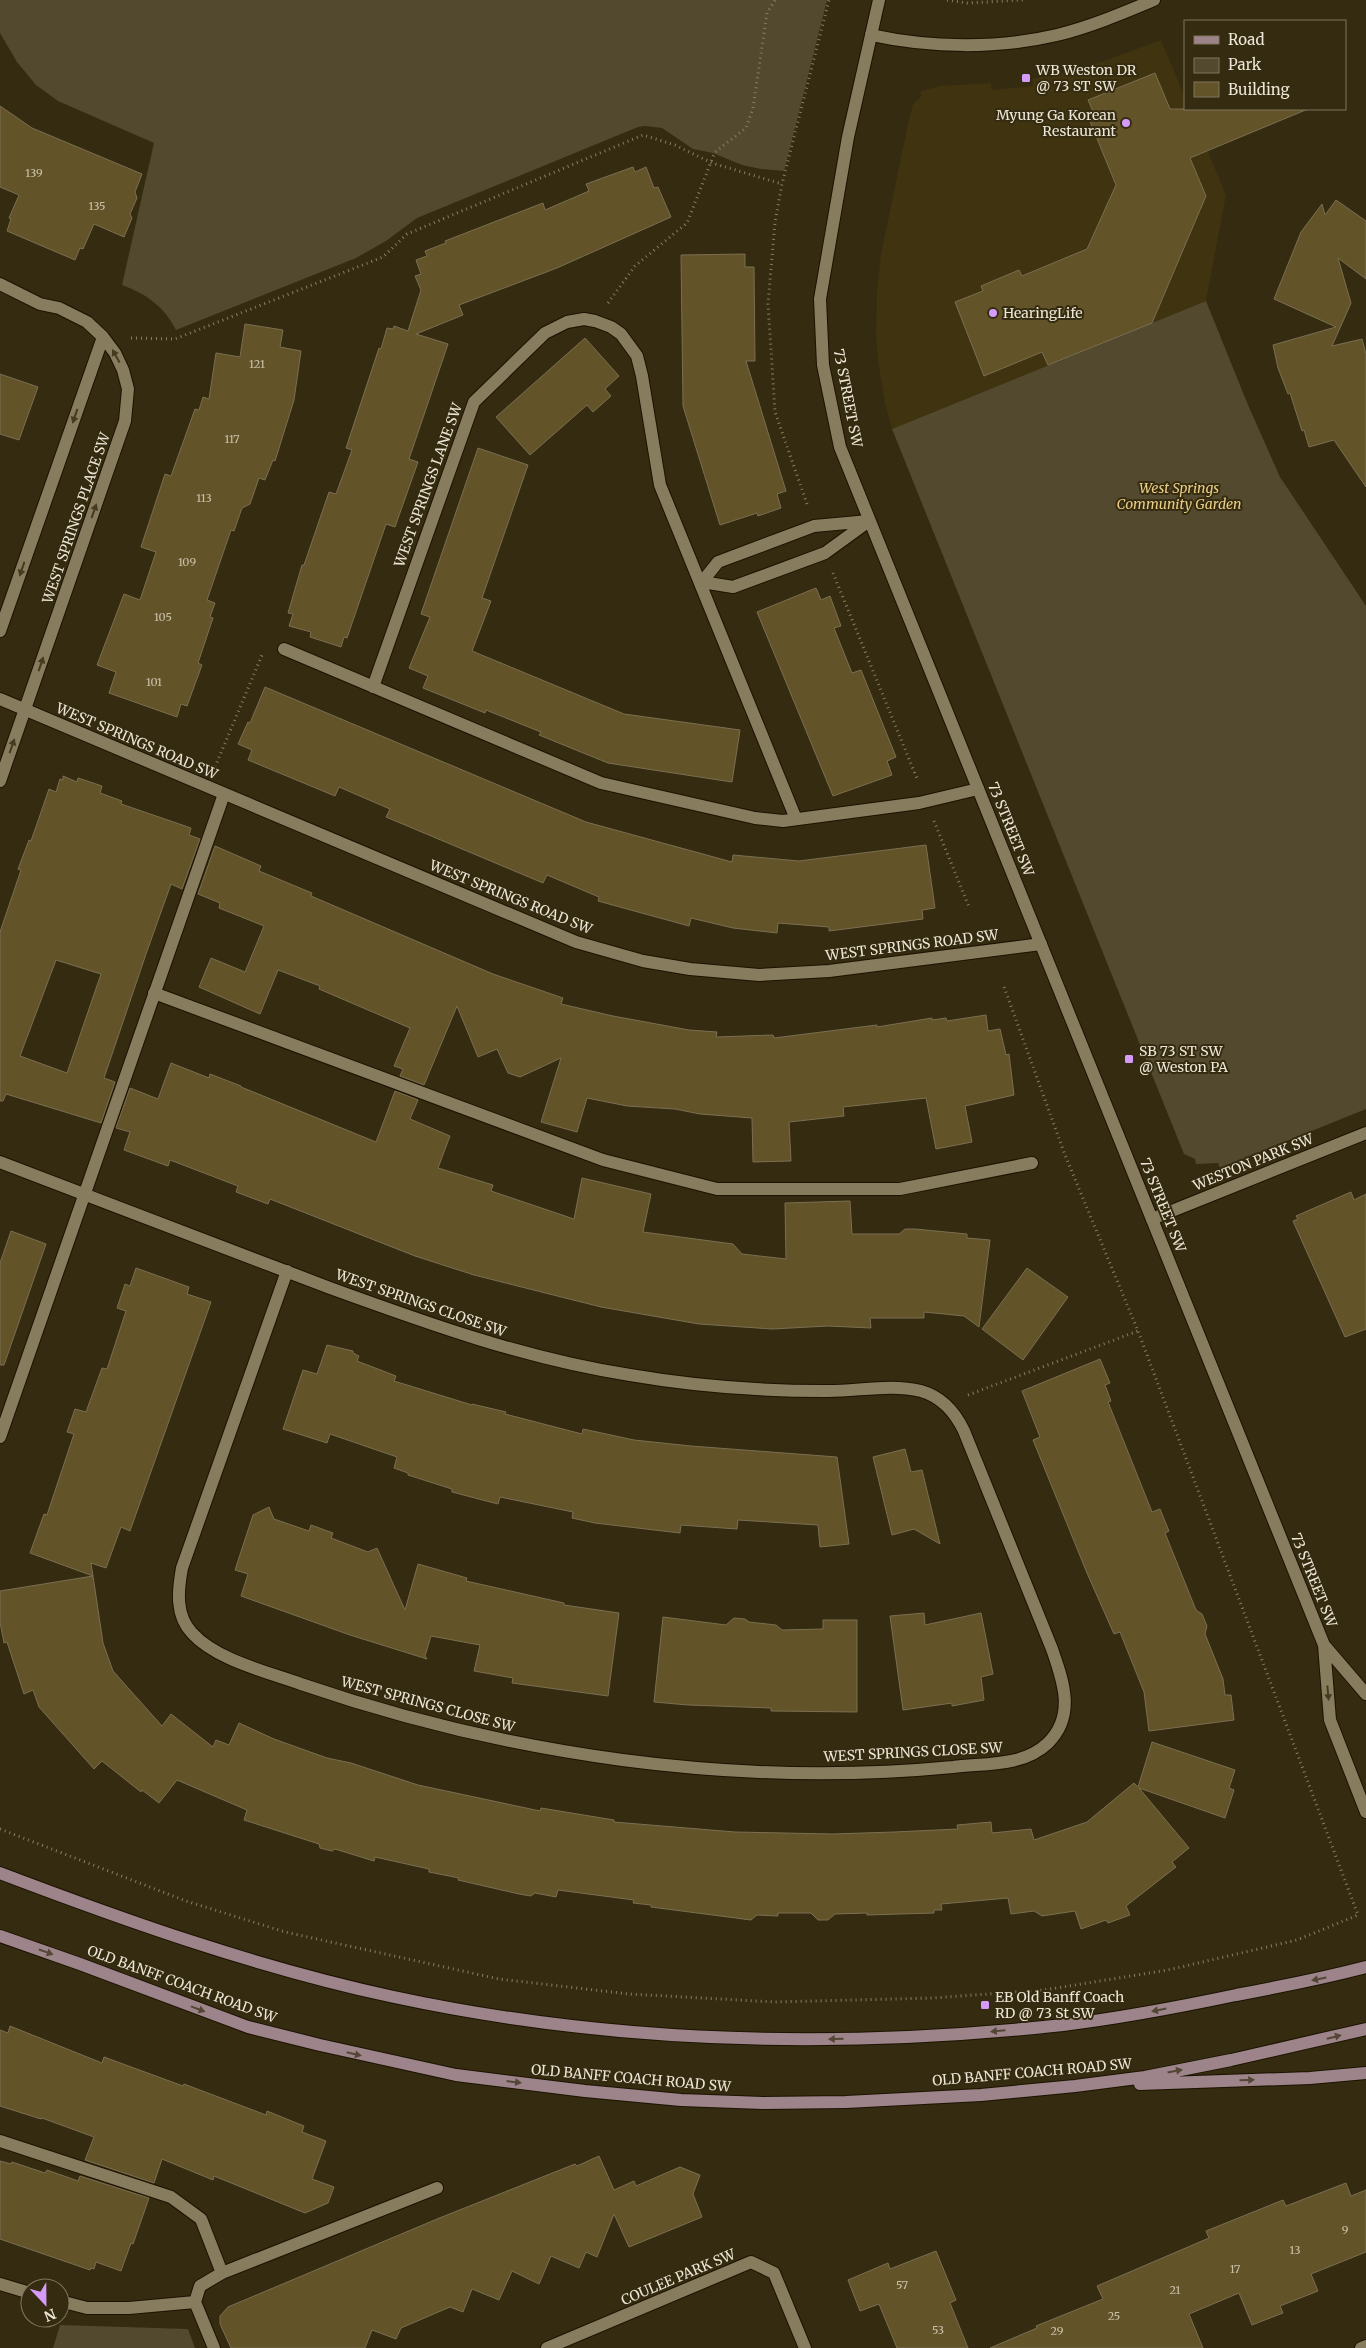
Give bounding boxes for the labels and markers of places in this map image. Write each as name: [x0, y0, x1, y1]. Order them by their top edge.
place label: WB Weston DR @ 73 ST SW: [1035, 61, 1137, 95]
marker: WB Weston DR @ 73 ST SW: [1020, 72, 1032, 84]
place label: Myung Ga Korean Restaurant: [996, 106, 1117, 140]
marker: Myung Ga Korean Restaurant: [1120, 117, 1132, 129]
place label: HearingLife: [1003, 304, 1083, 322]
marker: HearingLife: [987, 307, 999, 319]
place label: SB 73 ST SW @ Weston PA: [1139, 1042, 1228, 1076]
marker: SB 73 ST SW @ Weston PA: [1123, 1053, 1135, 1065]
place label: EB Old Banff Coach RD @ 73 St SW: [995, 1988, 1124, 2022]
marker: EB Old Banff Coach RD @ 73 St SW: [979, 1999, 991, 2011]

